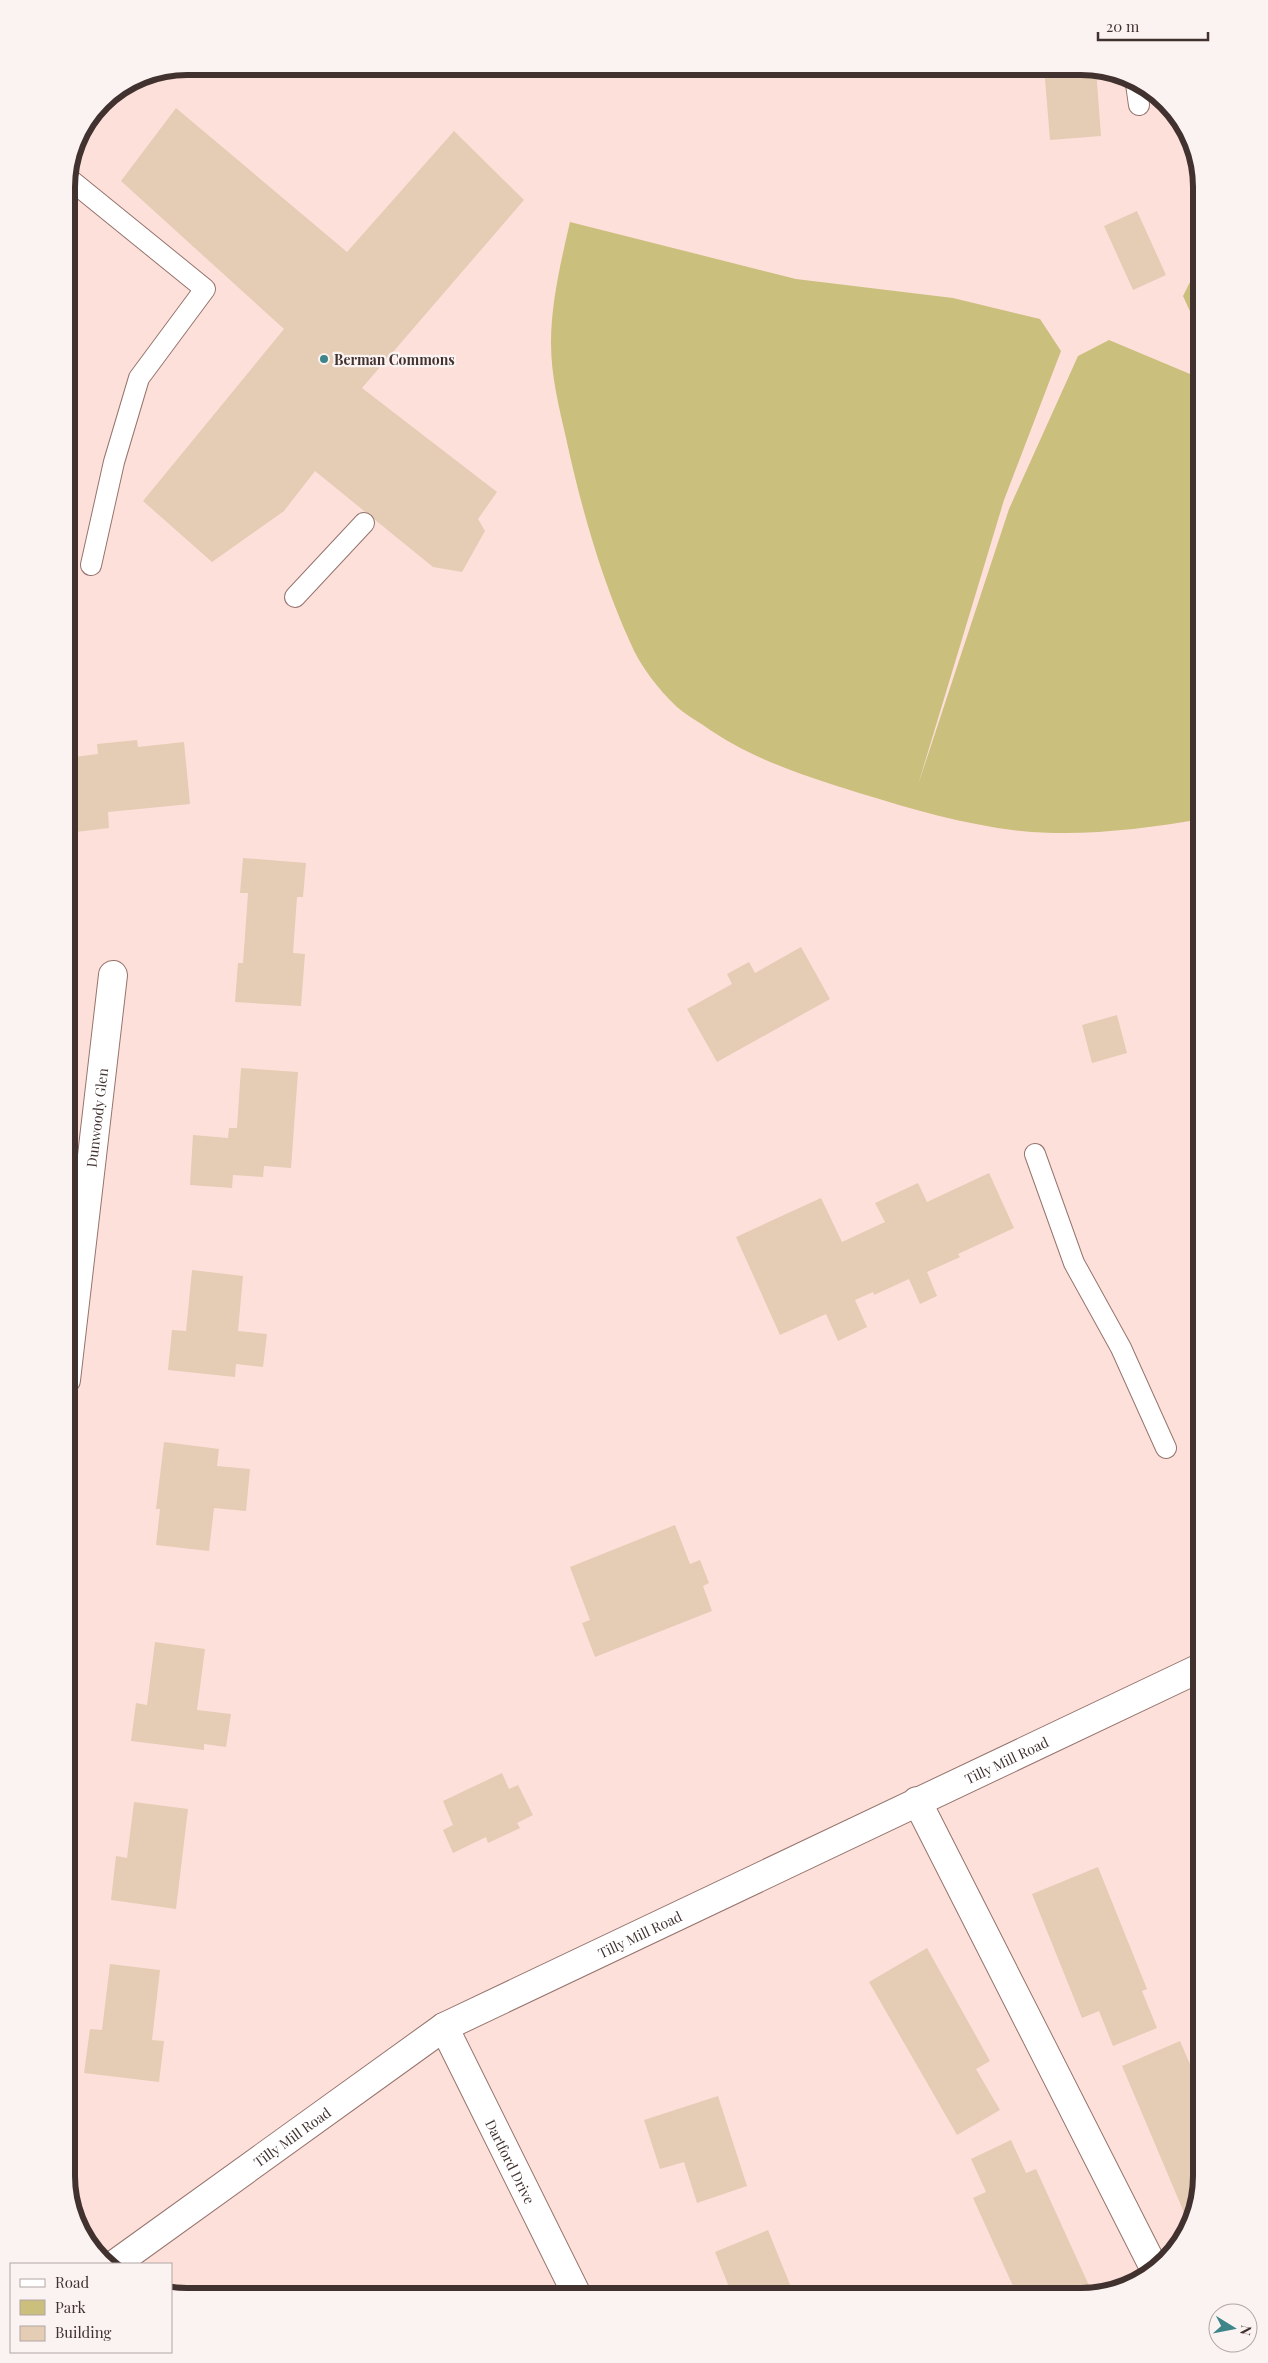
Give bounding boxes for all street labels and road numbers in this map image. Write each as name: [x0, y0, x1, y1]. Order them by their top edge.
street label: Dunwoody Glen: [81, 1066, 112, 1169]
street label: Tilly Mill Road: [961, 1732, 1051, 1788]
street label: Tilly Mill Road: [595, 1906, 685, 1962]
street label: Tilly Mill Road: [250, 2102, 334, 2171]
street label: Dartford Drive: [482, 2116, 540, 2207]

